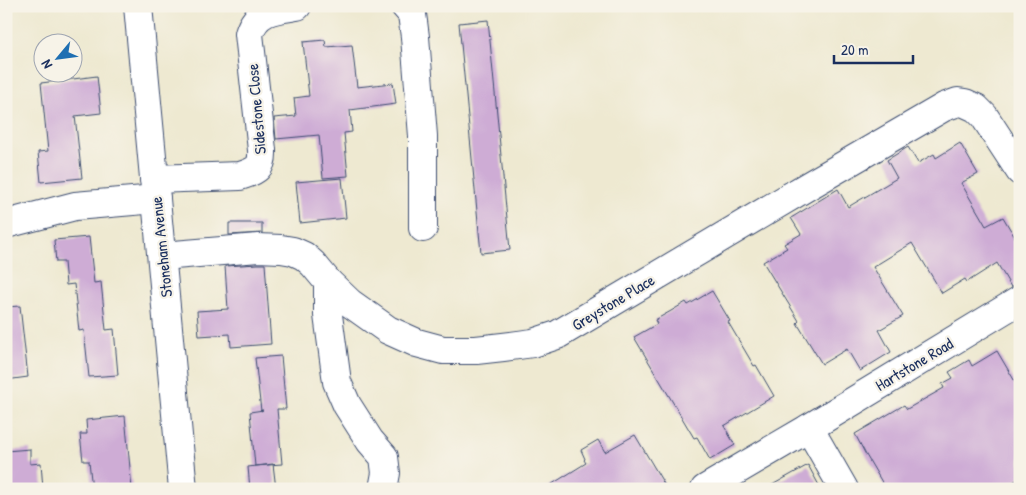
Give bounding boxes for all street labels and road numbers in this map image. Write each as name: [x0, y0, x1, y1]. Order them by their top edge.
street label: Sidestone Close: [241, 62, 271, 155]
street label: Stoneham Avenue: [145, 195, 177, 298]
street label: Greystone Place: [567, 268, 659, 335]
street label: Hartstone Road: [871, 332, 957, 396]

